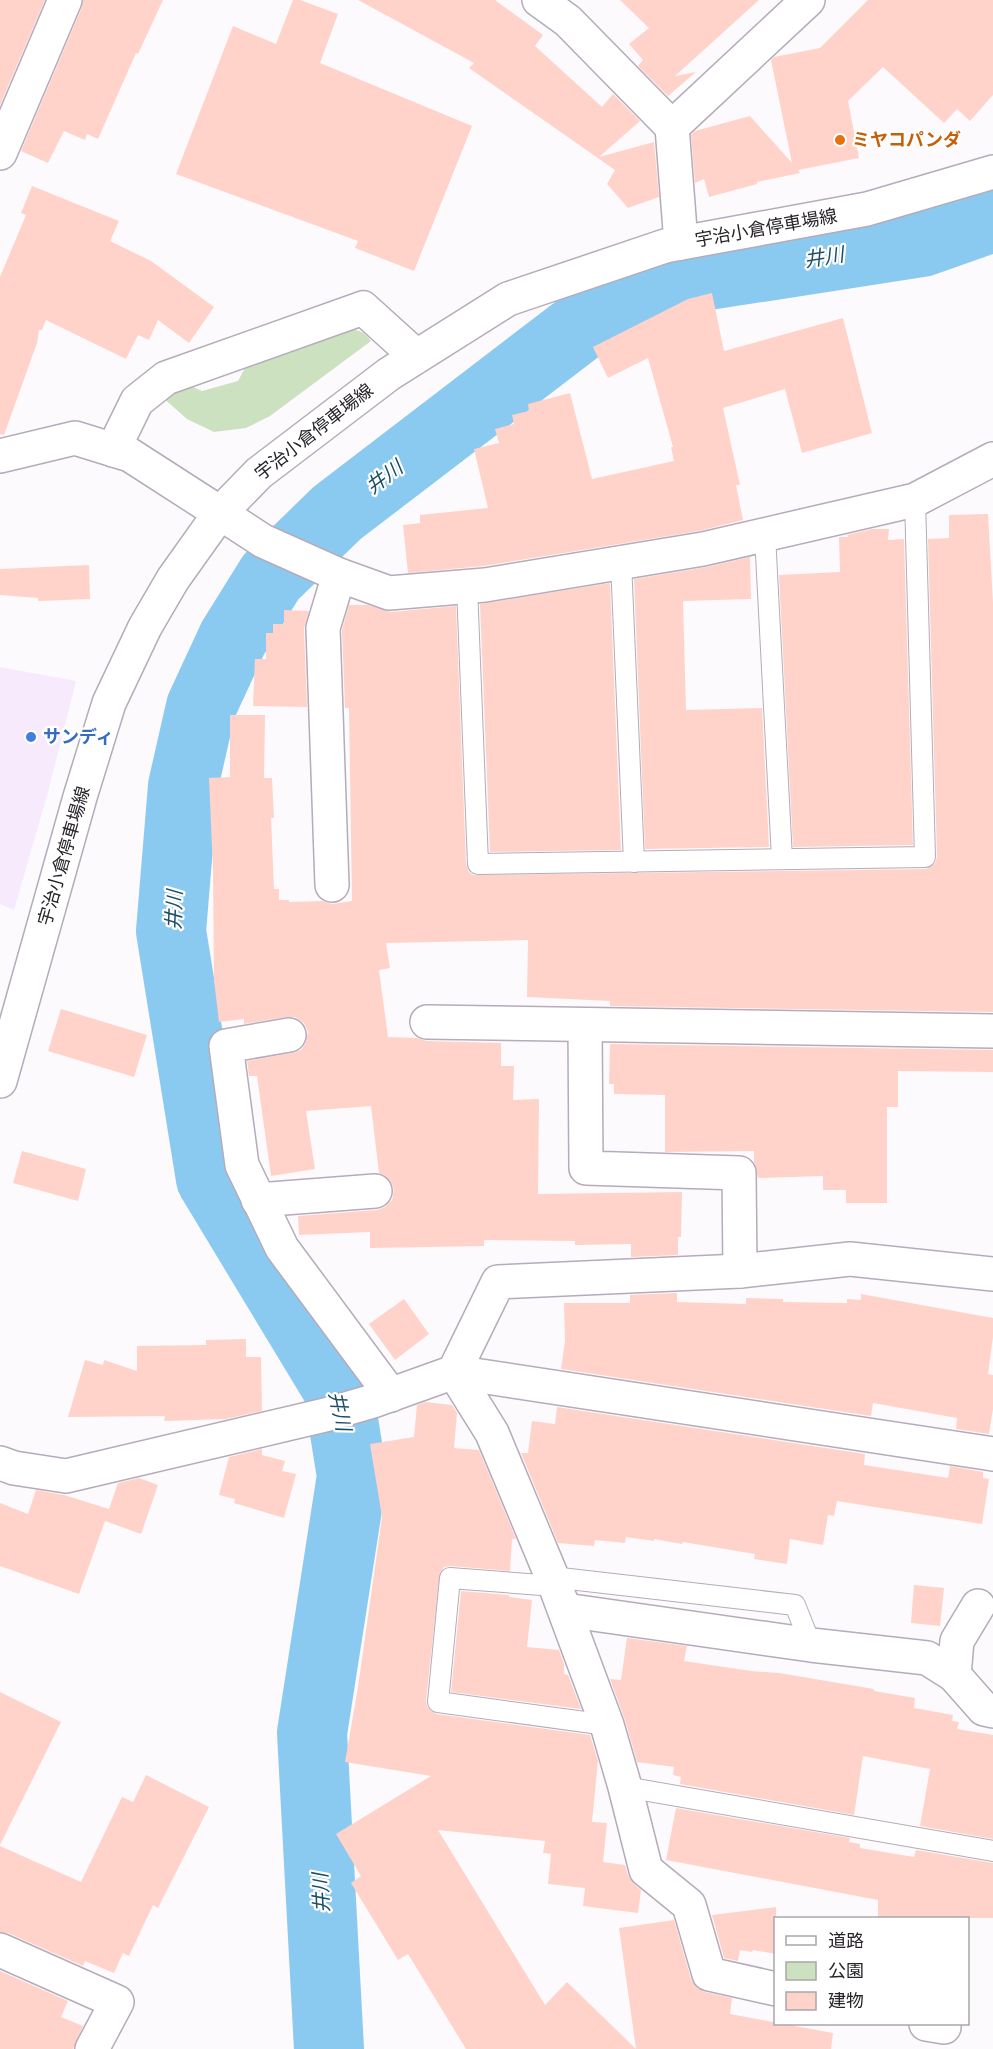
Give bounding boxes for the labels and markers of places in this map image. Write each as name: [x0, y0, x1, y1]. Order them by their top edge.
place label: ミヤコパンダ: [852, 129, 961, 151]
marker: ミヤコパンダ: [833, 133, 847, 147]
place label: サンディ: [43, 726, 114, 748]
marker: サンディ: [24, 730, 38, 744]

